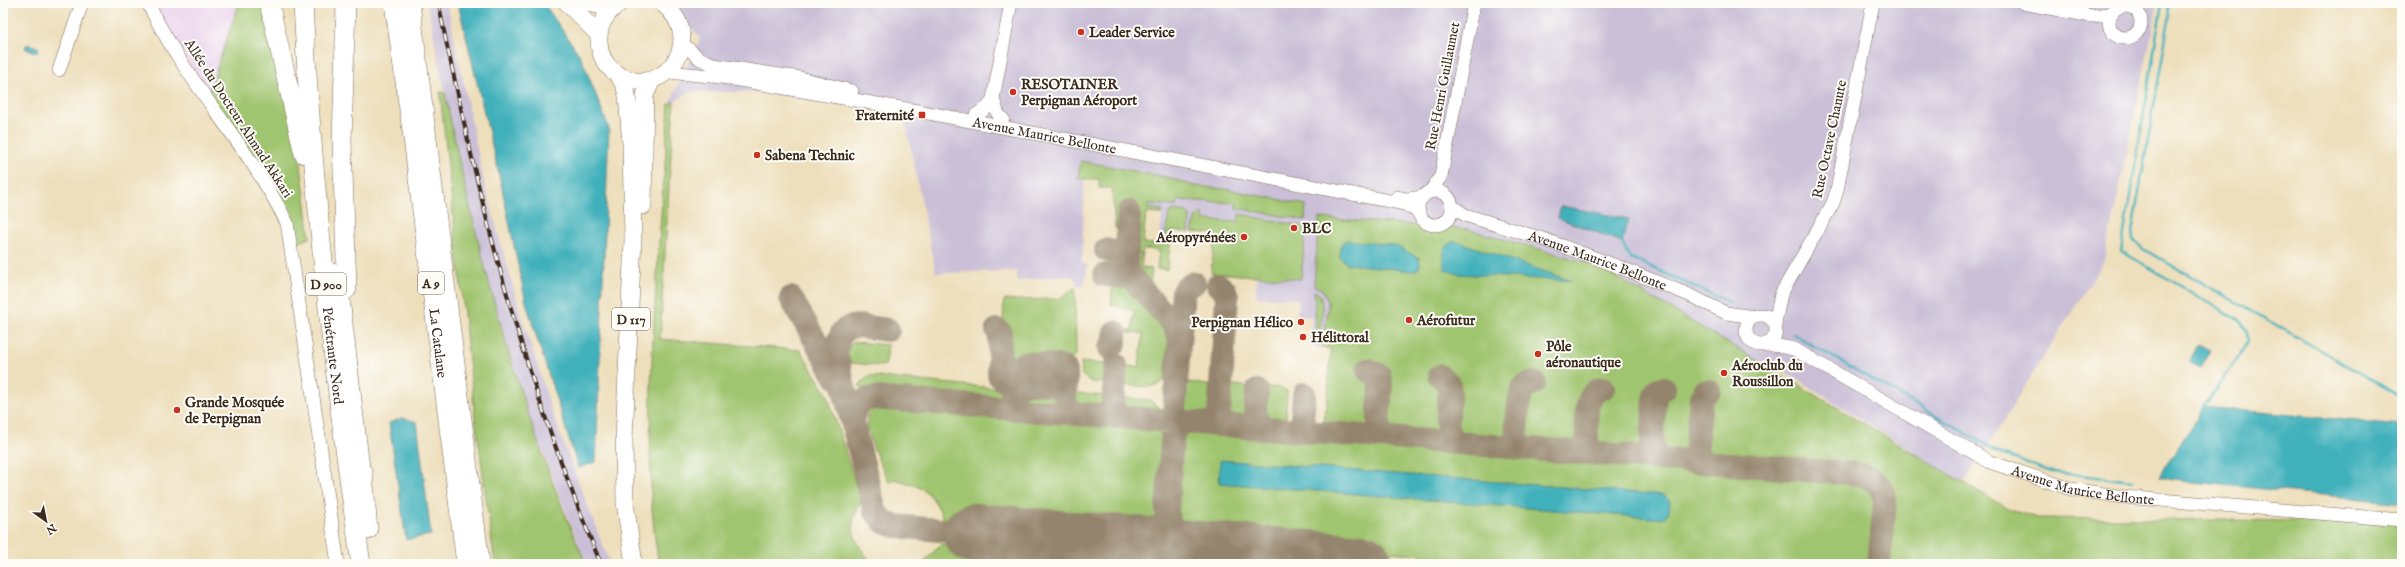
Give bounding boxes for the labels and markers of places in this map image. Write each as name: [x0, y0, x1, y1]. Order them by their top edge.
place label: Leader Service: [1089, 24, 1175, 42]
marker: Leader Service: [1076, 27, 1086, 37]
place label: RESOTAINER Perpignan Aéroport: [1021, 76, 1137, 110]
marker: RESOTAINER Perpignan Aéroport: [1008, 87, 1018, 97]
place label: Fraternité: [855, 107, 915, 125]
marker: Fraternité: [917, 110, 927, 120]
place label: Sabena Technic: [765, 147, 855, 165]
marker: Sabena Technic: [752, 150, 762, 160]
place label: BLC: [1302, 220, 1331, 238]
marker: BLC: [1289, 223, 1299, 233]
place label: Aéropyrénées: [1155, 229, 1236, 247]
marker: Aéropyrénées: [1239, 232, 1249, 242]
place label: Aérofutur: [1416, 312, 1476, 330]
place label: Perpignan Hélico: [1191, 314, 1293, 332]
marker: Aérofutur: [1404, 315, 1414, 325]
marker: Perpignan Hélico: [1296, 317, 1306, 327]
place label: Hélittoral: [1311, 329, 1370, 347]
marker: Hélittoral: [1298, 332, 1308, 342]
place label: Pôle aéronautique: [1546, 338, 1622, 372]
marker: Pôle aéronautique: [1533, 349, 1543, 359]
place label: Aéroclub du Roussillon: [1731, 357, 1804, 391]
marker: Aéroclub du Roussillon: [1719, 368, 1729, 378]
place label: Grande Mosquée de Perpignan: [185, 394, 285, 428]
marker: Grande Mosquée de Perpignan: [172, 405, 182, 415]

